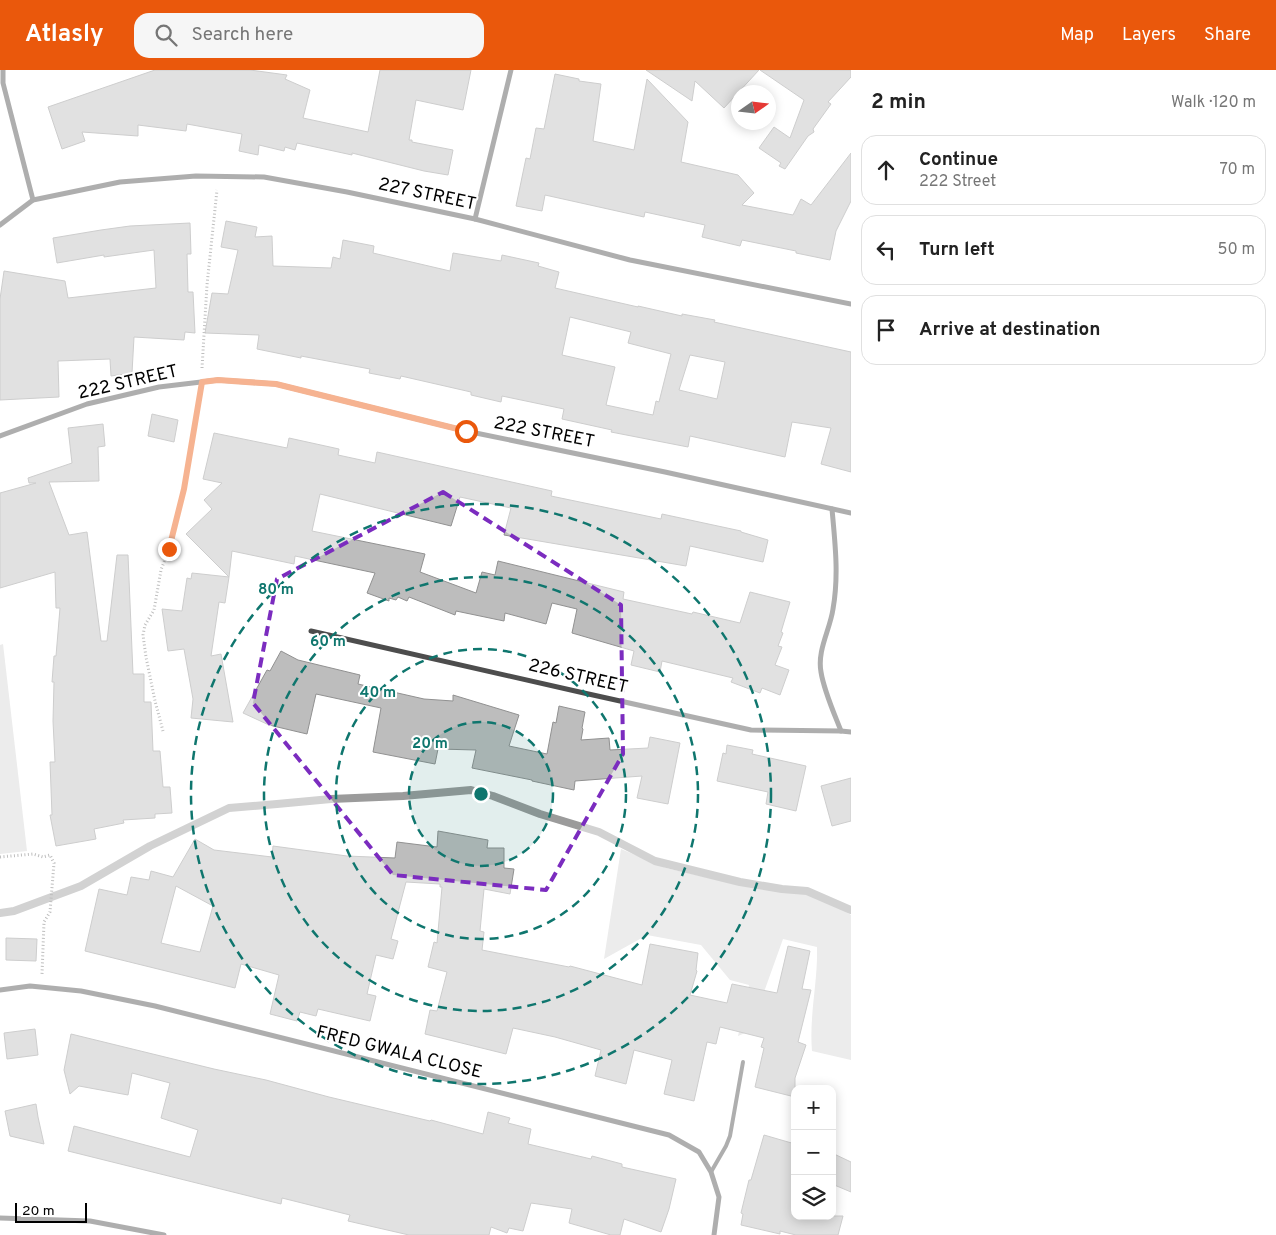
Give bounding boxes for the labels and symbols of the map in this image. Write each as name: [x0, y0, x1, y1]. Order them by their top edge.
north arrow: [731, 85, 776, 130]
street label: 227 STREET: [376, 173, 478, 217]
street label: 222 STREET: [76, 360, 180, 406]
street label: 222 STREET: [492, 412, 596, 454]
route start: [455, 420, 478, 443]
route end: [158, 538, 181, 561]
text: 80 m: [258, 581, 294, 600]
text: 60 m: [310, 633, 346, 652]
street label: 226 STREET: [526, 654, 630, 700]
text: 40 m: [360, 684, 396, 703]
text: 20 m: [412, 735, 448, 754]
centre of rings: [472, 785, 490, 803]
street label: FRED GWALA CLOSE: [314, 1021, 484, 1085]
scale bar: [15, 1200, 88, 1223]

